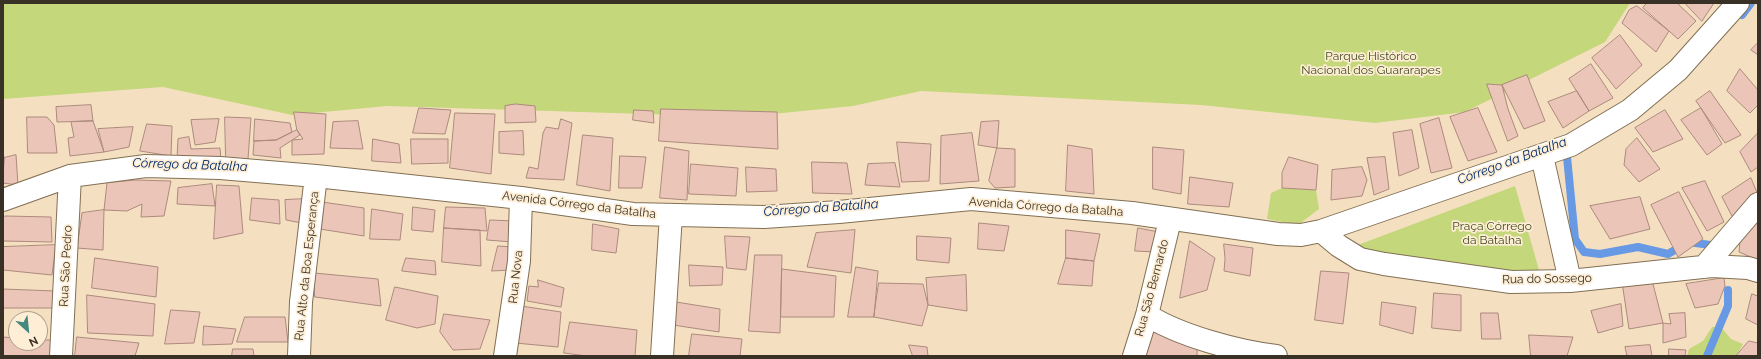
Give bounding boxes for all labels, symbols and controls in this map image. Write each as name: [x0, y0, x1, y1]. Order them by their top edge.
park label: Parque Histórico Nacional dos Guararapes: [1301, 49, 1441, 77]
water label: Córrego da Batalha: [1455, 134, 1569, 188]
water label: Córrego da Batalha: [132, 155, 248, 175]
street label: Avenida Córrego da Batalha: [501, 188, 657, 222]
street label: Rua Alto da Boa Esperança: [292, 191, 322, 341]
street label: Avenida Córrego da Batalha: [968, 194, 1124, 220]
water label: Córrego da Batalha: [763, 196, 879, 220]
park label: Praça Córrego da Batalha: [1452, 219, 1532, 247]
street label: Rua São Pedro: [57, 225, 75, 307]
street label: Rua São Bernardo: [1132, 238, 1172, 338]
street label: Rua Nova: [506, 250, 526, 304]
street label: Rua do Sossego: [1502, 271, 1592, 287]
north arrow: [8, 311, 48, 351]
text: N: [27, 334, 40, 349]

